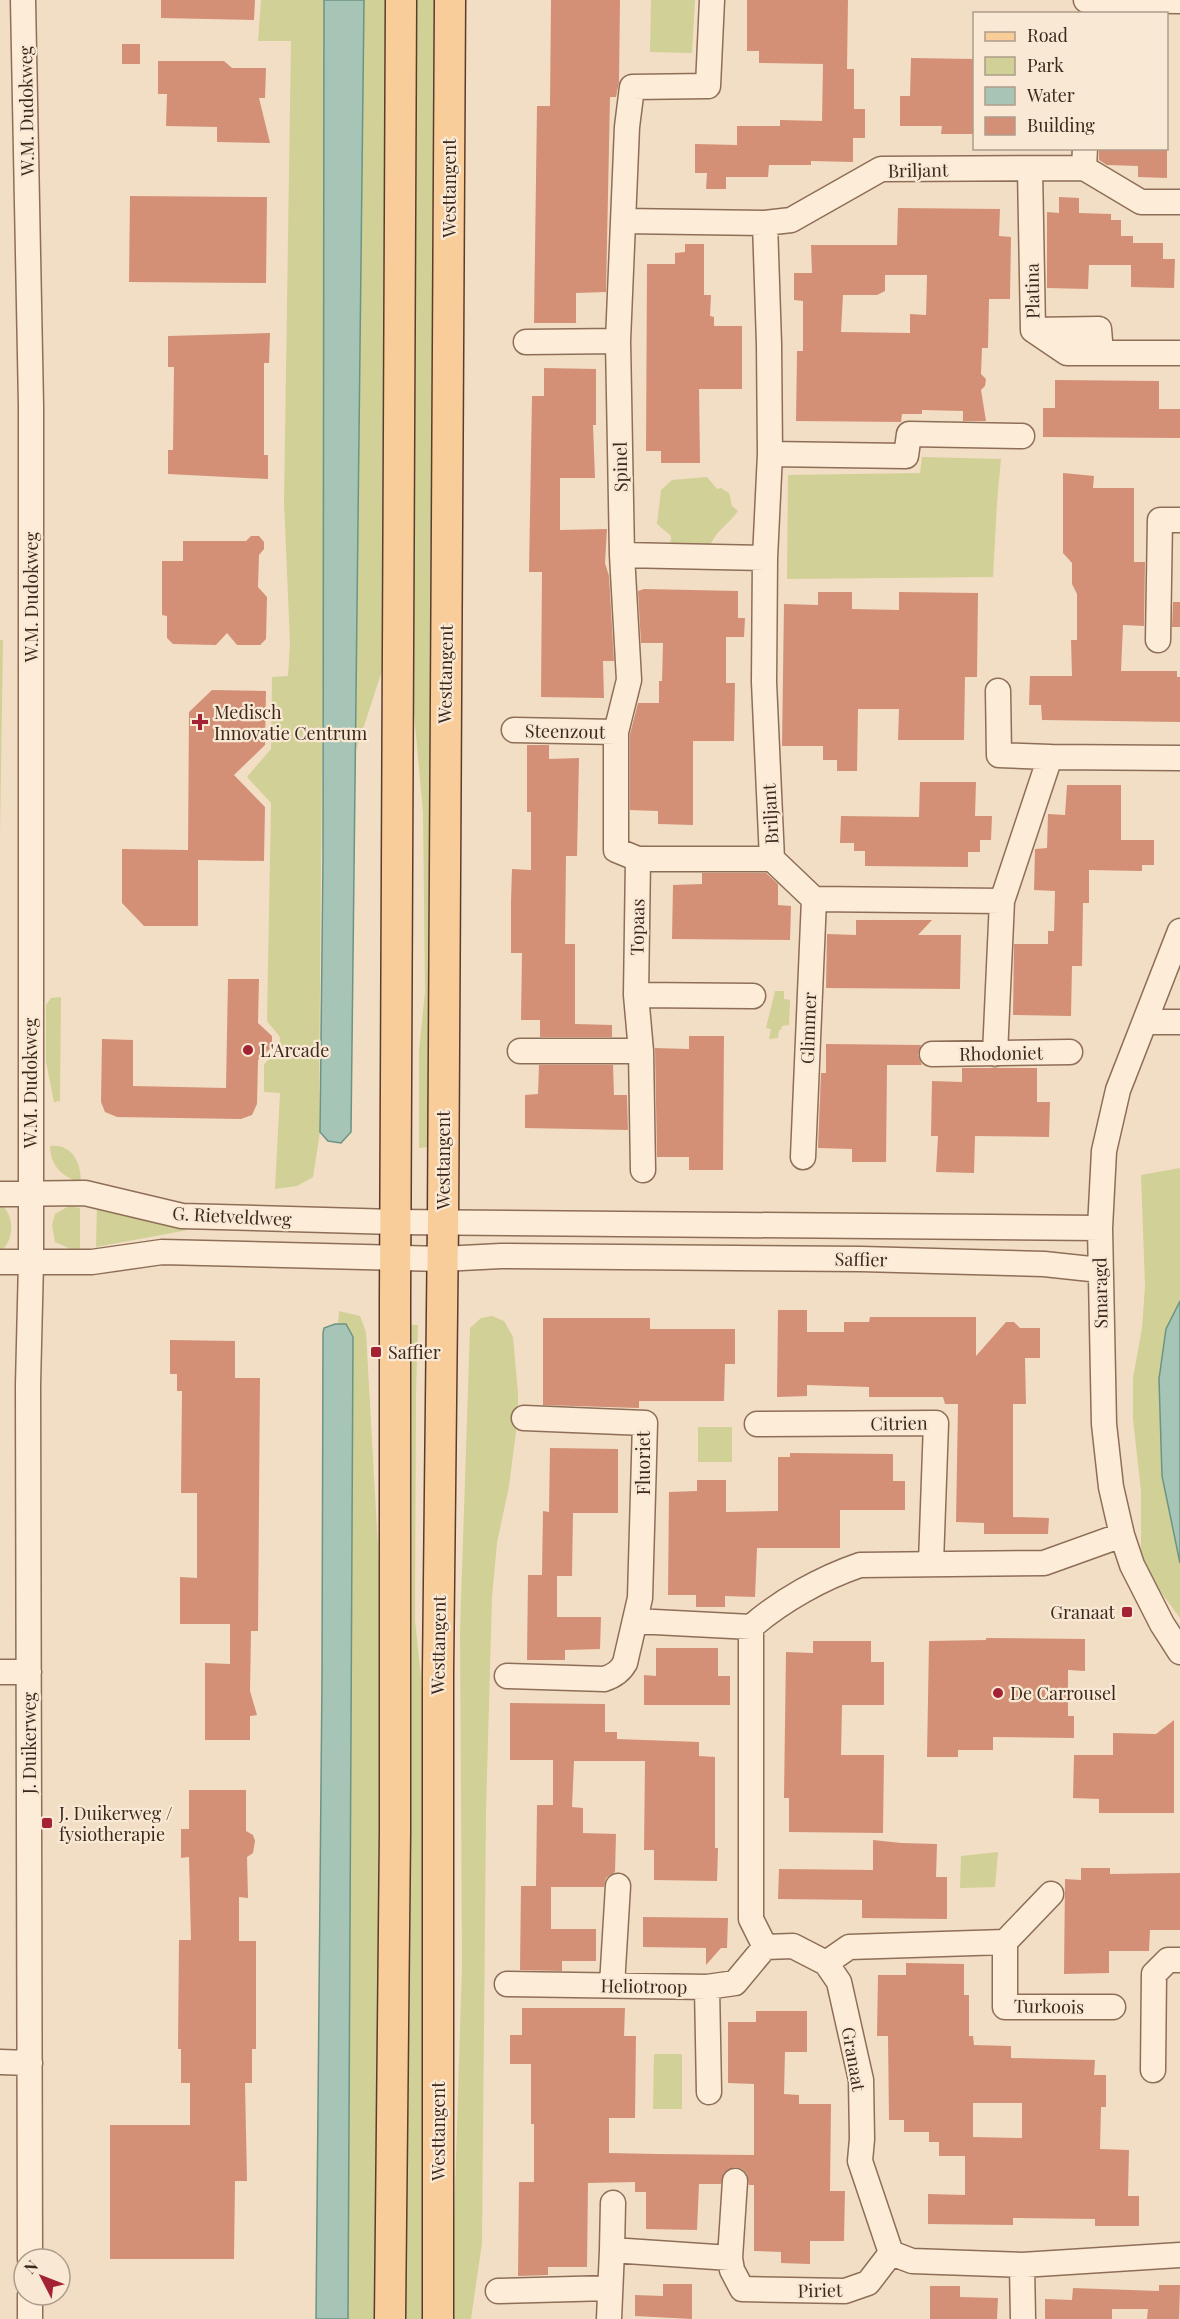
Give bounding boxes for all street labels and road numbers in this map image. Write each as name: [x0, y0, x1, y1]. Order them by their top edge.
street label: W.M. Dudokweg: [13, 45, 39, 177]
street label: Westtangent: [437, 138, 461, 239]
street label: Briljant: [888, 157, 949, 183]
street label: Platina: [1020, 263, 1044, 319]
street label: Spinel: [608, 442, 632, 492]
street label: W.M. Dudokweg: [19, 531, 43, 663]
street label: Westtangent: [432, 624, 458, 725]
street label: Steenzout: [525, 718, 606, 744]
street label: Briljant: [756, 783, 784, 845]
street label: Topaas: [625, 898, 649, 956]
street label: Glimmer: [795, 992, 821, 1064]
street label: W.M. Dudokweg: [18, 1017, 42, 1149]
street label: Rhodoniet: [959, 1040, 1044, 1066]
street label: Westtangent: [431, 1110, 455, 1211]
street label: G. Rietveldweg: [172, 1201, 293, 1231]
street label: Saffier: [834, 1247, 888, 1271]
street label: Smaragd: [1087, 1257, 1113, 1329]
street label: Citrien: [870, 1410, 928, 1435]
street label: Fluoriet: [631, 1430, 655, 1495]
street label: Westtangent: [425, 1595, 451, 1696]
street label: J. Duikerweg: [17, 1691, 41, 1795]
street label: Heliotroop: [600, 1973, 688, 1999]
street label: Turkoois: [1014, 1993, 1084, 2019]
street label: Granaat: [837, 2025, 872, 2094]
street label: Westtangent: [426, 2081, 450, 2182]
street label: Piriet: [798, 2278, 843, 2302]

